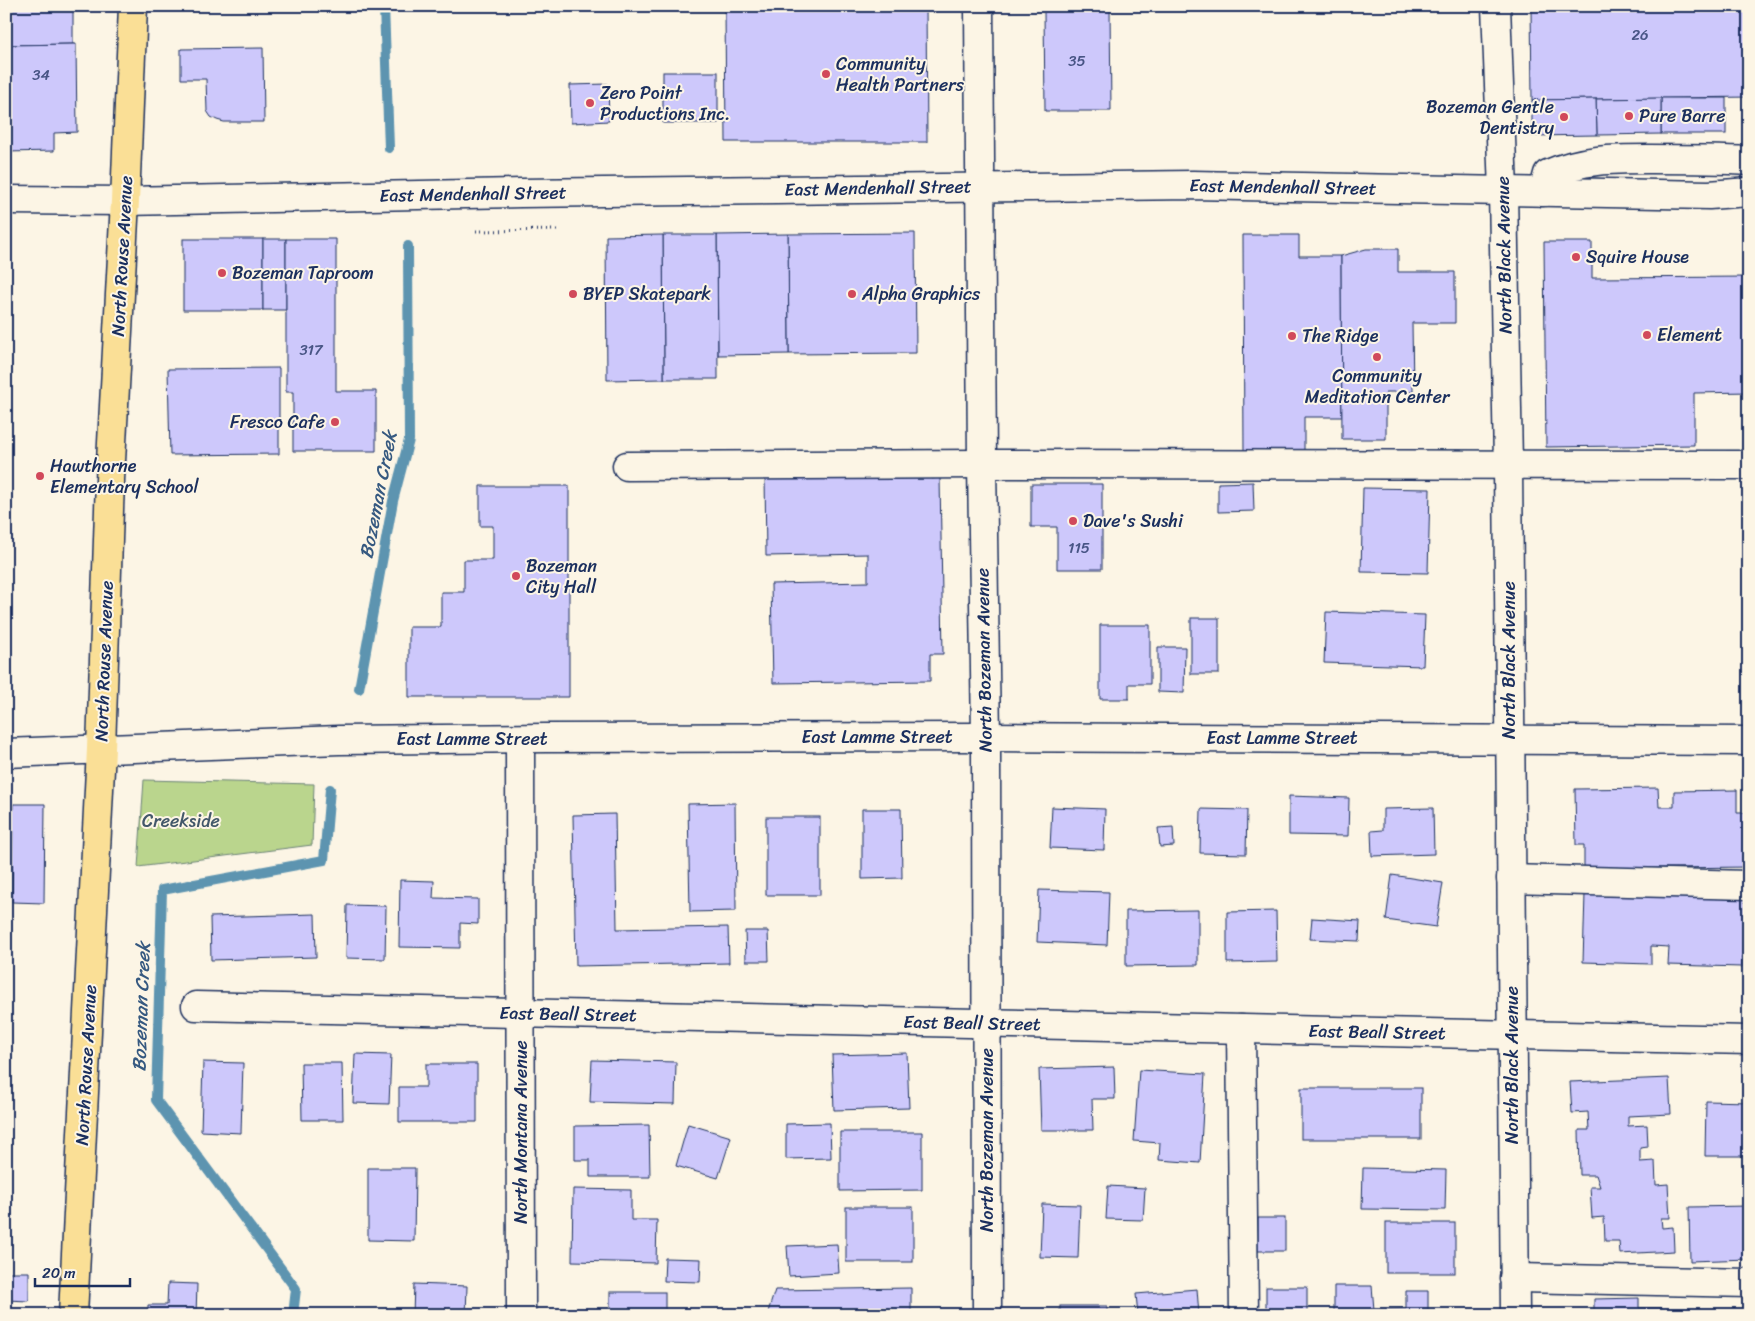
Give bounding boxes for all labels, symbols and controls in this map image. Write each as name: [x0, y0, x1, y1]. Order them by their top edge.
house number: 26: [1631, 22, 1649, 48]
place label: Community Health Partners: [836, 48, 965, 101]
house number: 35: [1068, 48, 1086, 74]
house number: 34: [32, 62, 50, 88]
marker: Community Health Partners: [820, 68, 832, 80]
place label: Zero Point Productions Inc.: [600, 77, 731, 130]
place label: Bozeman Gentle Dentistry: [1426, 91, 1555, 144]
marker: Zero Point Productions Inc.: [584, 97, 596, 109]
place label: Pure Barre: [1639, 100, 1725, 132]
marker: Pure Barre: [1623, 110, 1635, 122]
marker: Bozeman Gentle Dentistry: [1558, 111, 1570, 123]
street label: East Mendenhall Street: [1189, 169, 1377, 205]
street label: East Mendenhall Street: [784, 170, 972, 206]
street label: North Rouse Avenue: [102, 175, 142, 337]
street label: East Mendenhall Street: [379, 176, 567, 212]
street label: North Black Avenue: [1487, 176, 1521, 334]
place label: Squire House: [1586, 241, 1689, 273]
marker: Squire House: [1570, 251, 1582, 263]
place label: Bozeman Taproom: [232, 257, 374, 289]
marker: Bozeman Taproom: [216, 267, 228, 279]
place label: BYEP Skatepark: [583, 278, 711, 310]
place label: Alpha Graphics: [861, 278, 981, 310]
marker: BYEP Skatepark: [567, 288, 579, 300]
marker: Alpha Graphics: [846, 288, 858, 300]
place label: Element: [1657, 319, 1722, 351]
place label: The Ridge: [1302, 320, 1379, 352]
marker: Element: [1641, 329, 1653, 341]
marker: The Ridge: [1286, 330, 1298, 342]
house number: 317: [299, 337, 324, 363]
marker: Community Meditation Center: [1371, 351, 1383, 363]
place label: Community Meditation Center: [1305, 360, 1451, 413]
place label: Fresco Cafe: [230, 406, 325, 438]
marker: Fresco Cafe: [329, 416, 341, 428]
water label: Bozeman Creek: [349, 426, 407, 562]
place label: Hawthorne Elementary School: [50, 450, 199, 503]
marker: Hawthorne Elementary School: [34, 470, 46, 482]
place label: Dave's Sushi: [1083, 505, 1184, 537]
marker: Dave's Sushi: [1067, 515, 1079, 527]
house number: 115: [1068, 535, 1090, 561]
place label: Bozeman City Hall: [526, 550, 597, 603]
street label: North Bozeman Avenue: [966, 568, 1002, 752]
marker: Bozeman City Hall: [510, 570, 522, 582]
street label: North Rouse Avenue: [85, 580, 123, 742]
street label: North Black Avenue: [1493, 581, 1525, 739]
street label: East Lamme Street: [801, 721, 953, 753]
street label: East Lamme Street: [1206, 722, 1358, 754]
street label: East Lamme Street: [396, 723, 548, 755]
park label: Creekside: [142, 805, 220, 837]
water label: Bozeman Creek: [122, 939, 160, 1072]
street label: North Rouse Avenue: [66, 984, 106, 1146]
street label: North Black Avenue: [1496, 986, 1528, 1144]
street label: East Beall Street: [499, 997, 637, 1031]
street label: East Beall Street: [903, 1006, 1041, 1040]
street label: East Beall Street: [1308, 1015, 1446, 1049]
street label: North Montana Avenue: [505, 1040, 537, 1224]
street label: North Bozeman Avenue: [971, 1048, 1003, 1232]
scale bar: [35, 1256, 130, 1288]
text: 20 m: [42, 1260, 76, 1286]

